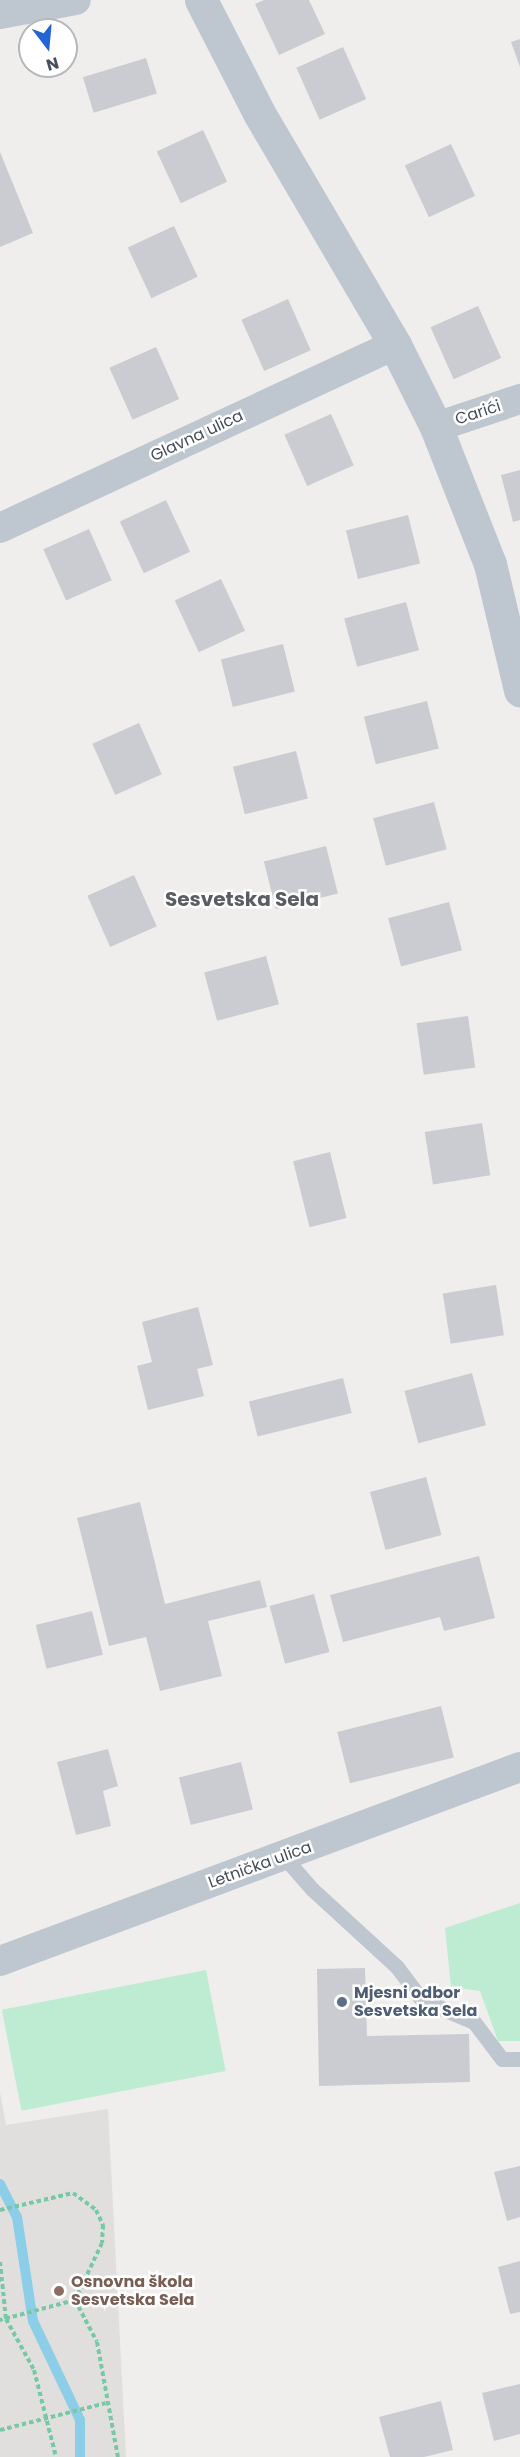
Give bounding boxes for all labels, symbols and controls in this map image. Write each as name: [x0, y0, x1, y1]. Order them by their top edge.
north arrow: [18, 18, 78, 78]
text: N: [44, 51, 62, 77]
street label: Carići: [453, 397, 503, 429]
street label: Glavna ulica: [148, 406, 246, 466]
district label: Sesvetska Sela: [165, 887, 319, 911]
street label: Letnička ulica: [206, 1837, 314, 1893]
place label: Mjesni odbor Sesvetska Sela: [354, 1983, 477, 2021]
marker: Mjesni odbor Sesvetska Sela: [335, 1995, 349, 2009]
place label: Osnovna škola Sesvetska Sela: [71, 2272, 194, 2310]
marker: Osnovna škola Sesvetska Sela: [52, 2284, 66, 2298]

